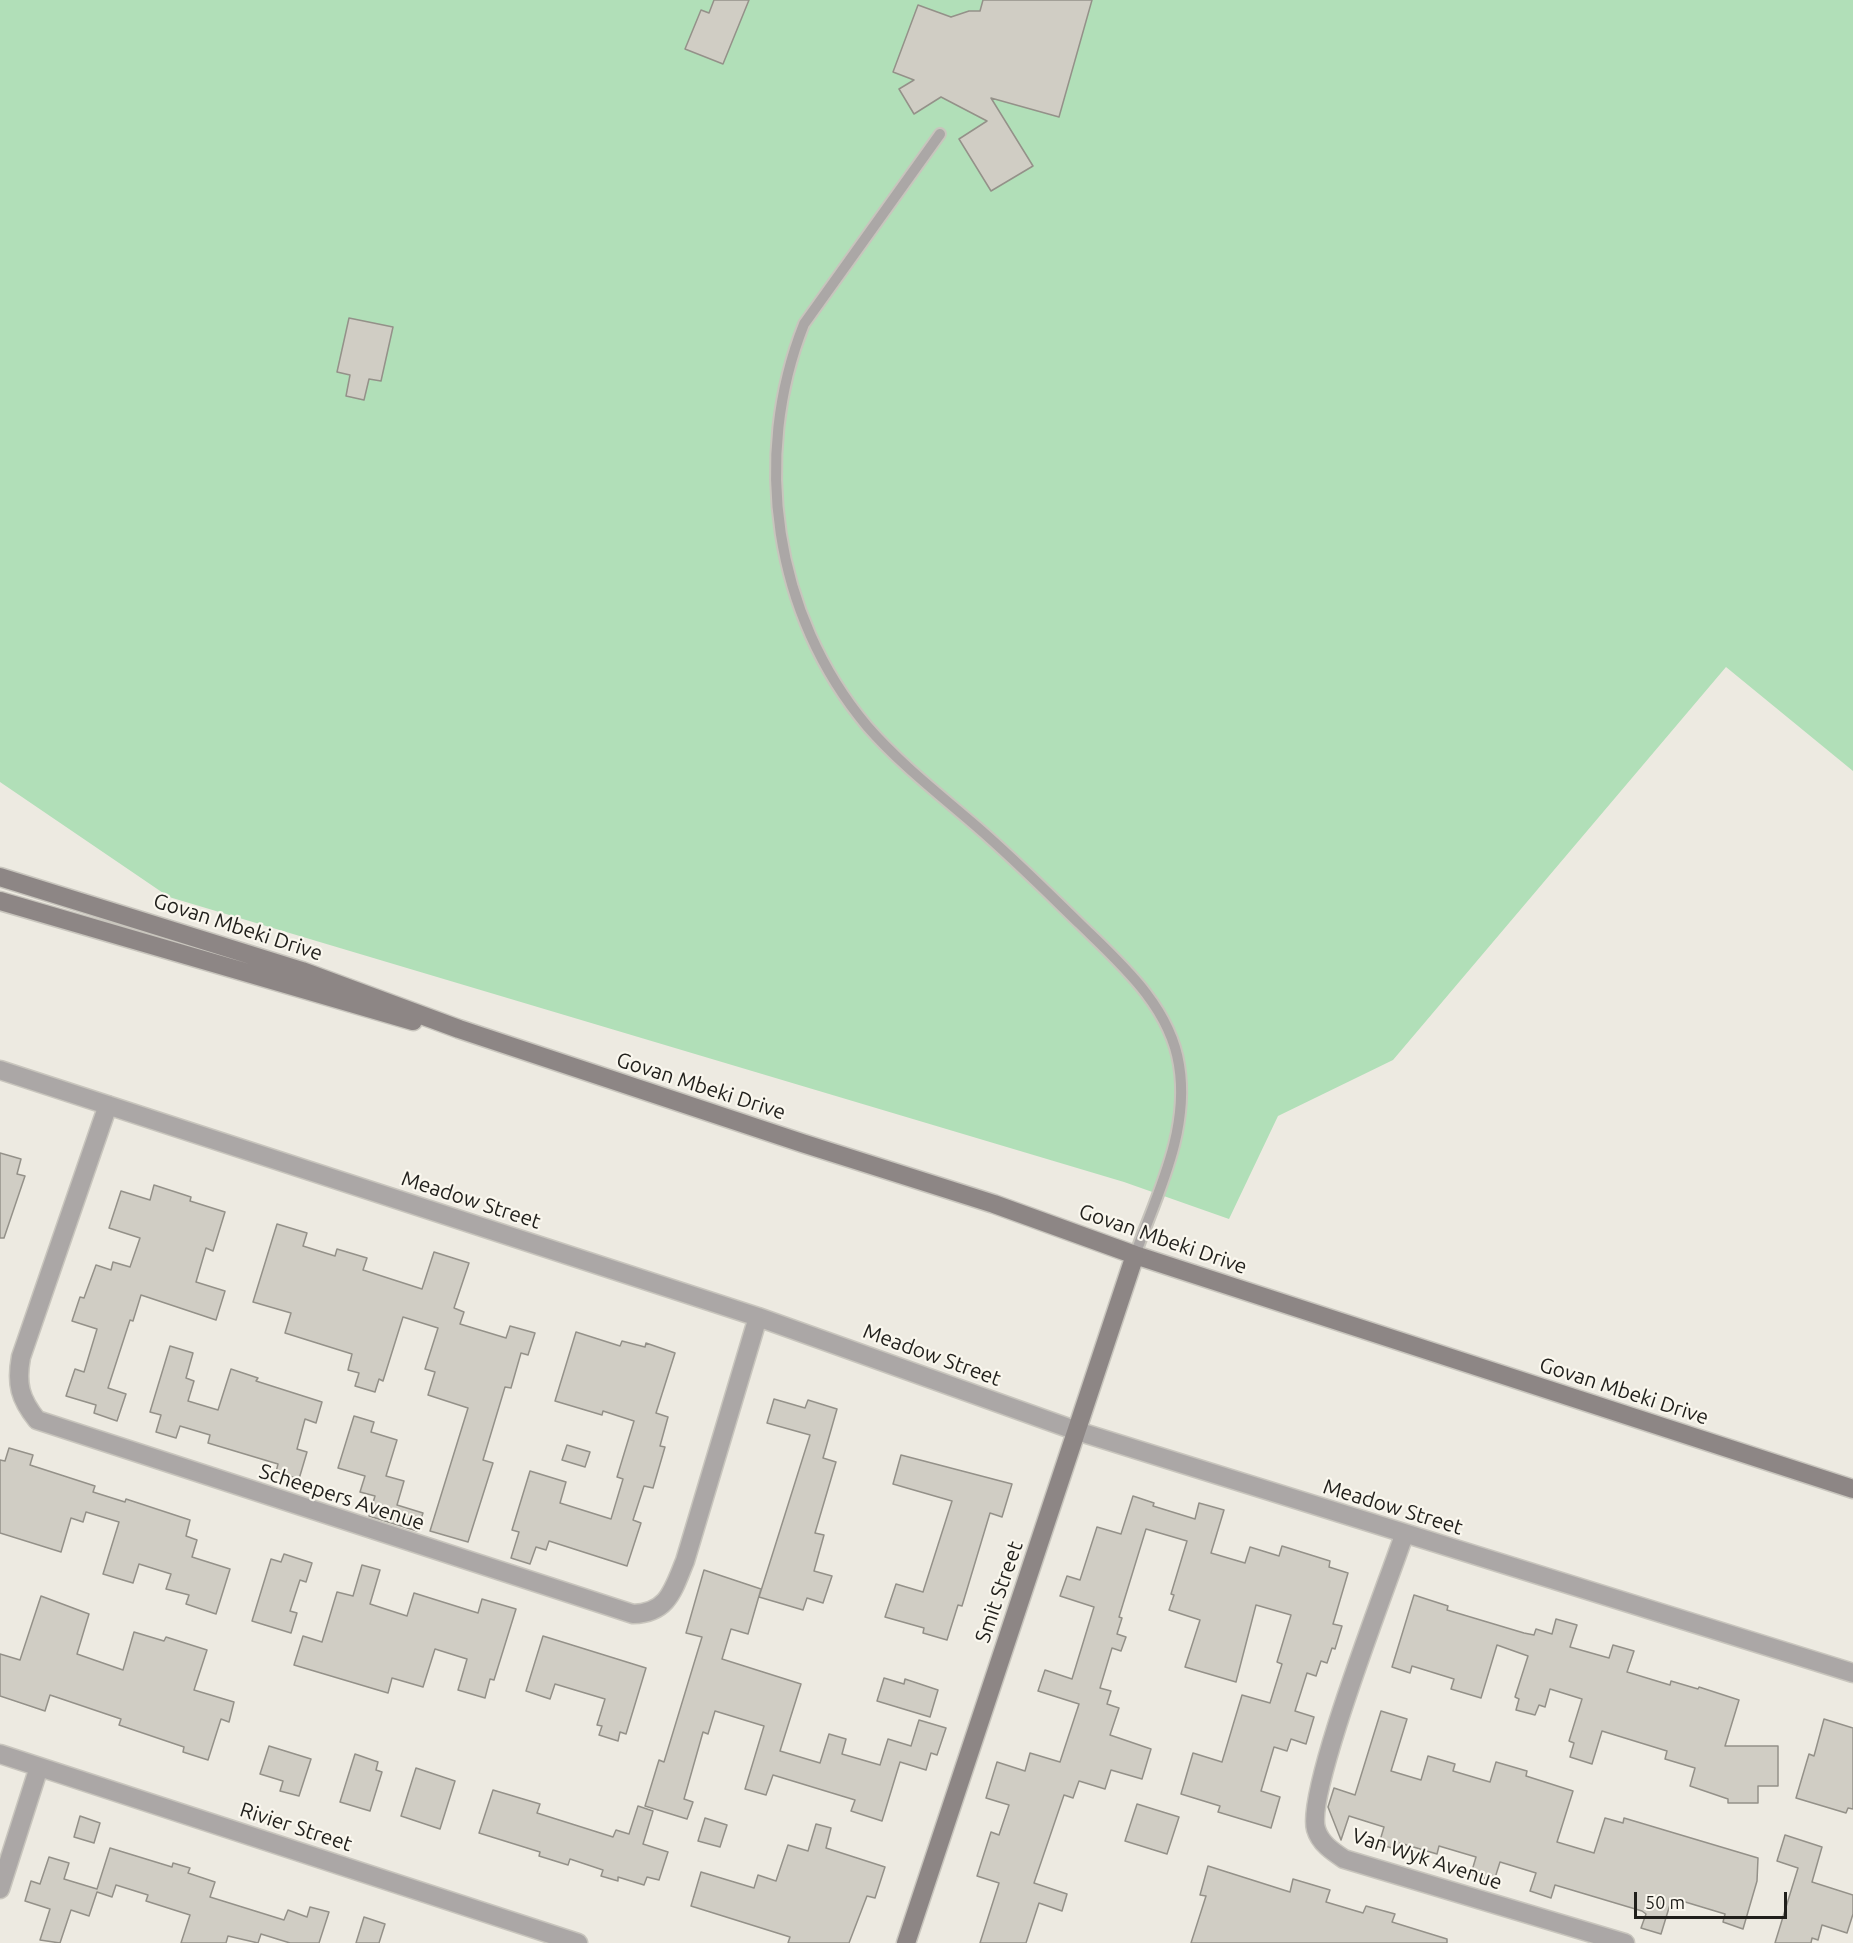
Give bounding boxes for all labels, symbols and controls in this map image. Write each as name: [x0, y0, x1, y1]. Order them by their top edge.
street label: Govan Mbeki Drive: [150, 888, 326, 966]
street label: Govan Mbeki Drive: [613, 1047, 789, 1125]
street label: Meadow Street: [398, 1166, 544, 1234]
street label: Govan Mbeki Drive: [1076, 1198, 1250, 1280]
street label: Meadow Street: [860, 1318, 1004, 1392]
street label: Govan Mbeki Drive: [1536, 1352, 1712, 1430]
street label: Scheepers Avenue: [256, 1458, 428, 1536]
street label: Meadow Street: [1320, 1474, 1466, 1540]
street label: Smit Street: [970, 1538, 1028, 1646]
street label: Rivier Street: [237, 1797, 355, 1857]
street label: Van Wyk Avenue: [1349, 1823, 1505, 1895]
scale bar: [1637, 1880, 1790, 1918]
text: 50 m: [1645, 1892, 1685, 1912]

